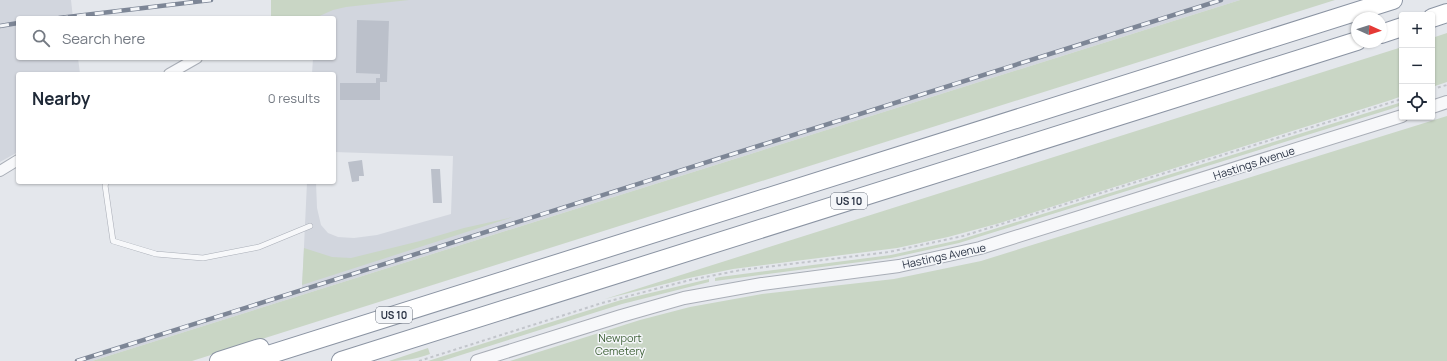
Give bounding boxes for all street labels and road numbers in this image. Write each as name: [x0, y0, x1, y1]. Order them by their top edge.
street label: Hastings Avenue: [1211, 142, 1297, 183]
road number: US 10: [831, 193, 867, 209]
street label: Hastings Avenue: [901, 239, 988, 272]
road number: US 10: [376, 307, 412, 323]

